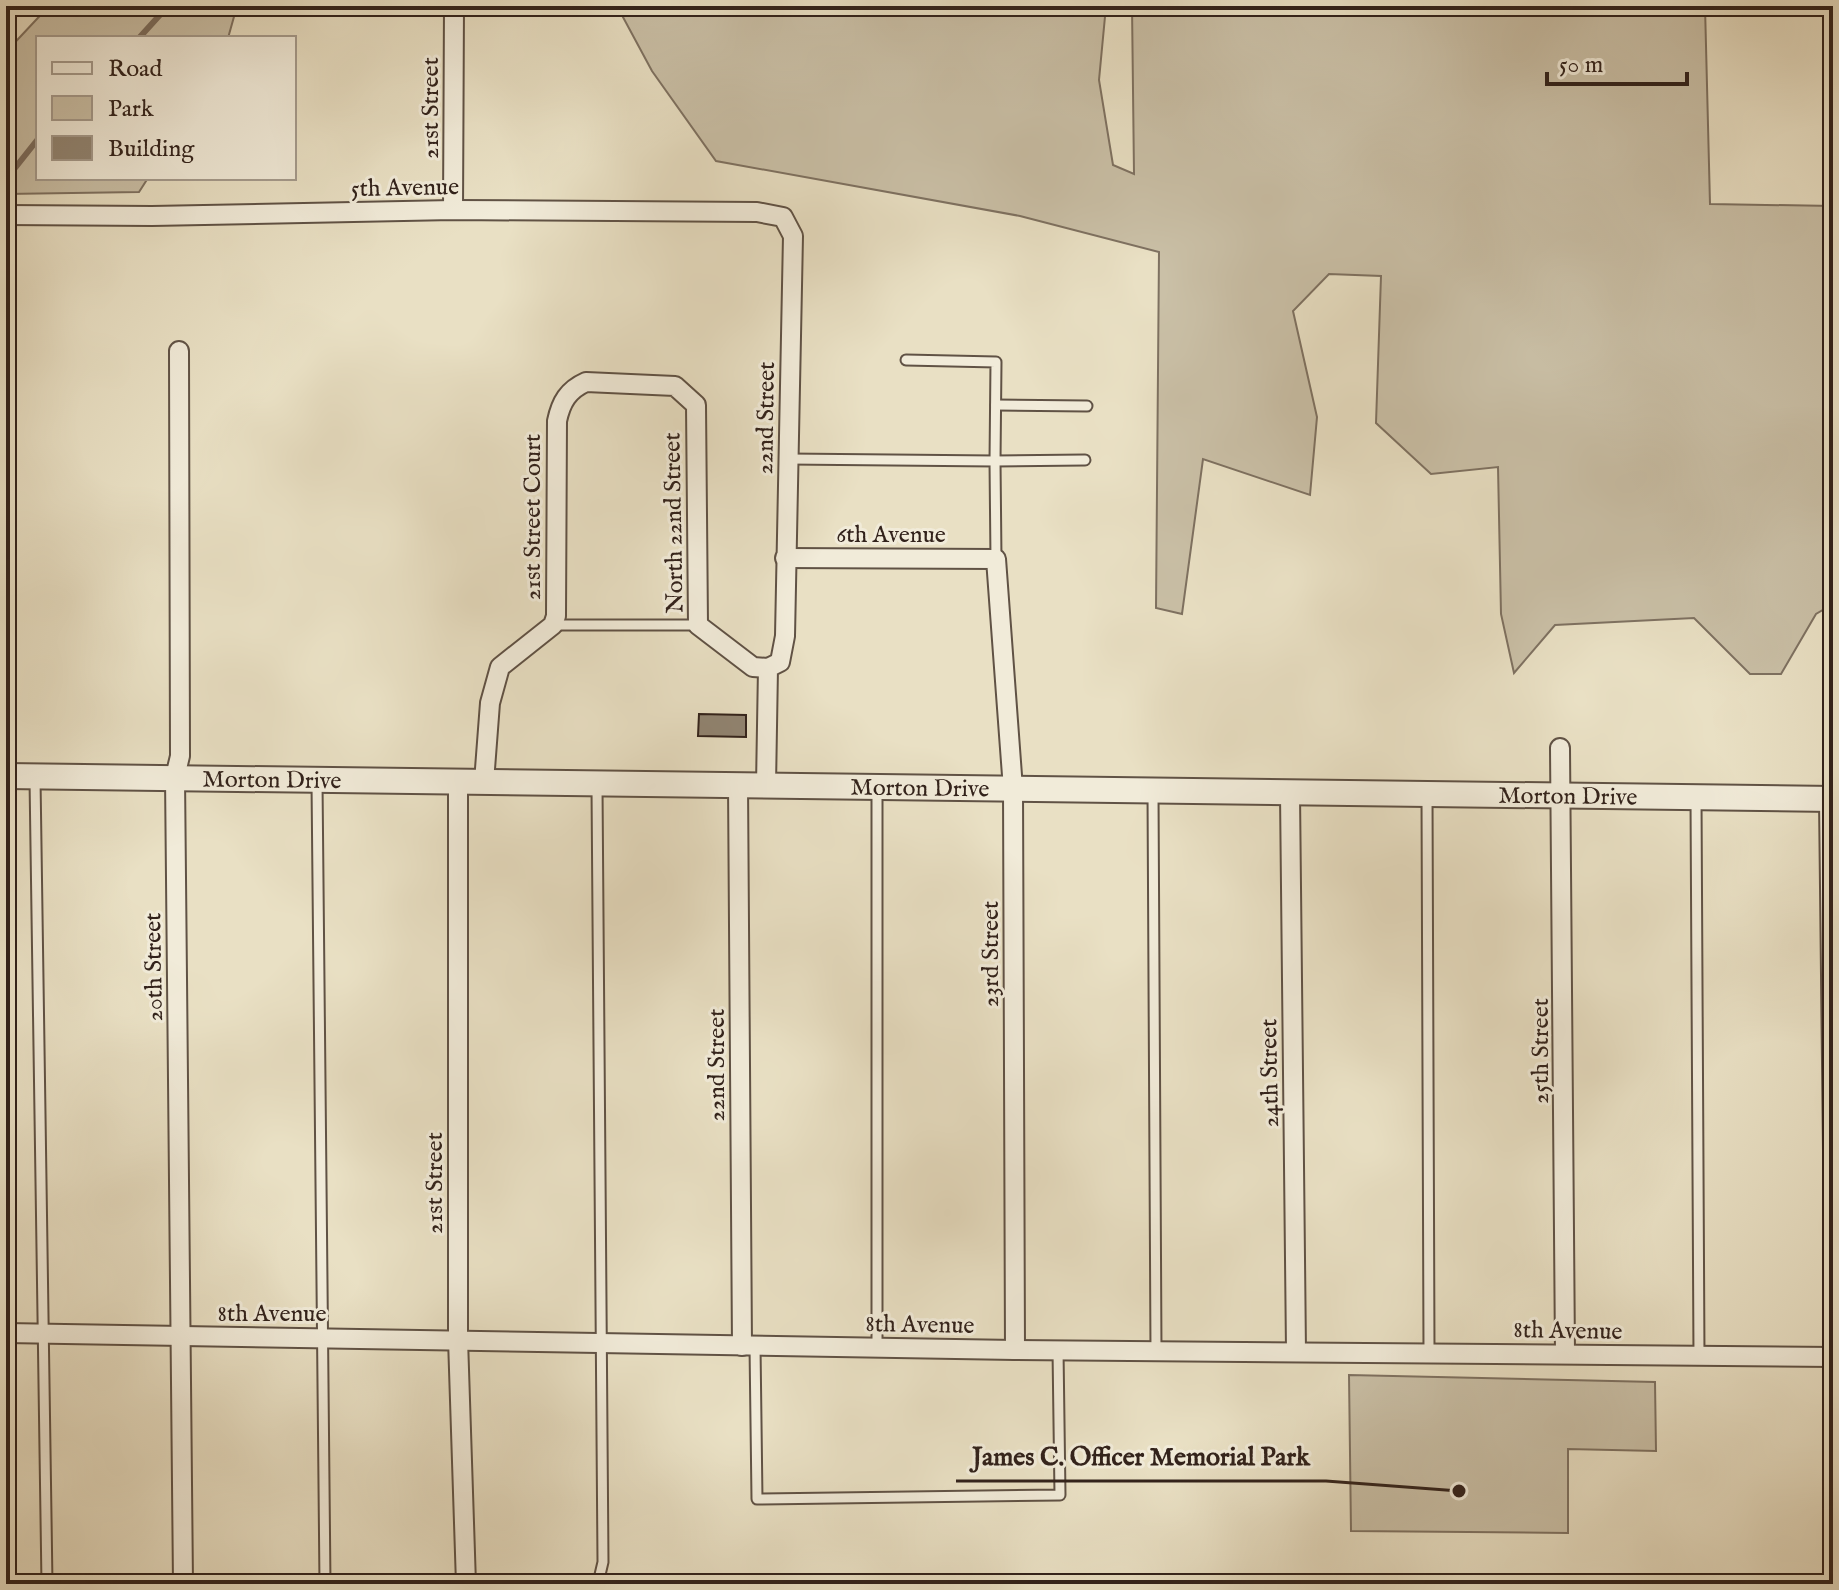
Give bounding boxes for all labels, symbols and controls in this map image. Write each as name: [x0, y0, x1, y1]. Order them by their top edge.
legend: [36, 36, 296, 180]
scale bar: [1547, 36, 1687, 86]
text: 50 m: [1559, 50, 1603, 81]
text: Road: [108, 54, 162, 85]
street label: 21st Street: [416, 57, 447, 159]
text: Park: [108, 94, 154, 125]
text: Building: [108, 134, 195, 165]
street label: 5th Avenue: [351, 172, 459, 205]
street label: 22nd Street: [750, 361, 783, 475]
street label: North 22nd Street: [657, 432, 692, 614]
street label: 21st Street Court: [518, 434, 549, 600]
street label: 6th Avenue: [836, 520, 946, 551]
street label: Morton Drive: [202, 764, 342, 797]
street label: Morton Drive: [850, 773, 990, 805]
street label: Morton Drive: [1498, 781, 1638, 814]
street label: 23rd Street: [976, 901, 1007, 1007]
street label: 20th Street: [138, 912, 171, 1022]
street label: 25th Street: [1526, 998, 1557, 1104]
street label: 22nd Street: [702, 1009, 733, 1121]
street label: 24th Street: [1254, 1018, 1287, 1128]
street label: 21st Street: [420, 1132, 451, 1234]
street label: 8th Avenue: [218, 1299, 327, 1330]
street label: 8th Avenue: [865, 1309, 975, 1342]
street label: 8th Avenue: [1513, 1315, 1623, 1348]
callout: James C. Officer Memorial Park: [956, 1431, 1326, 1481]
text: James C. Officer Memorial Park: [969, 1441, 1311, 1474]

